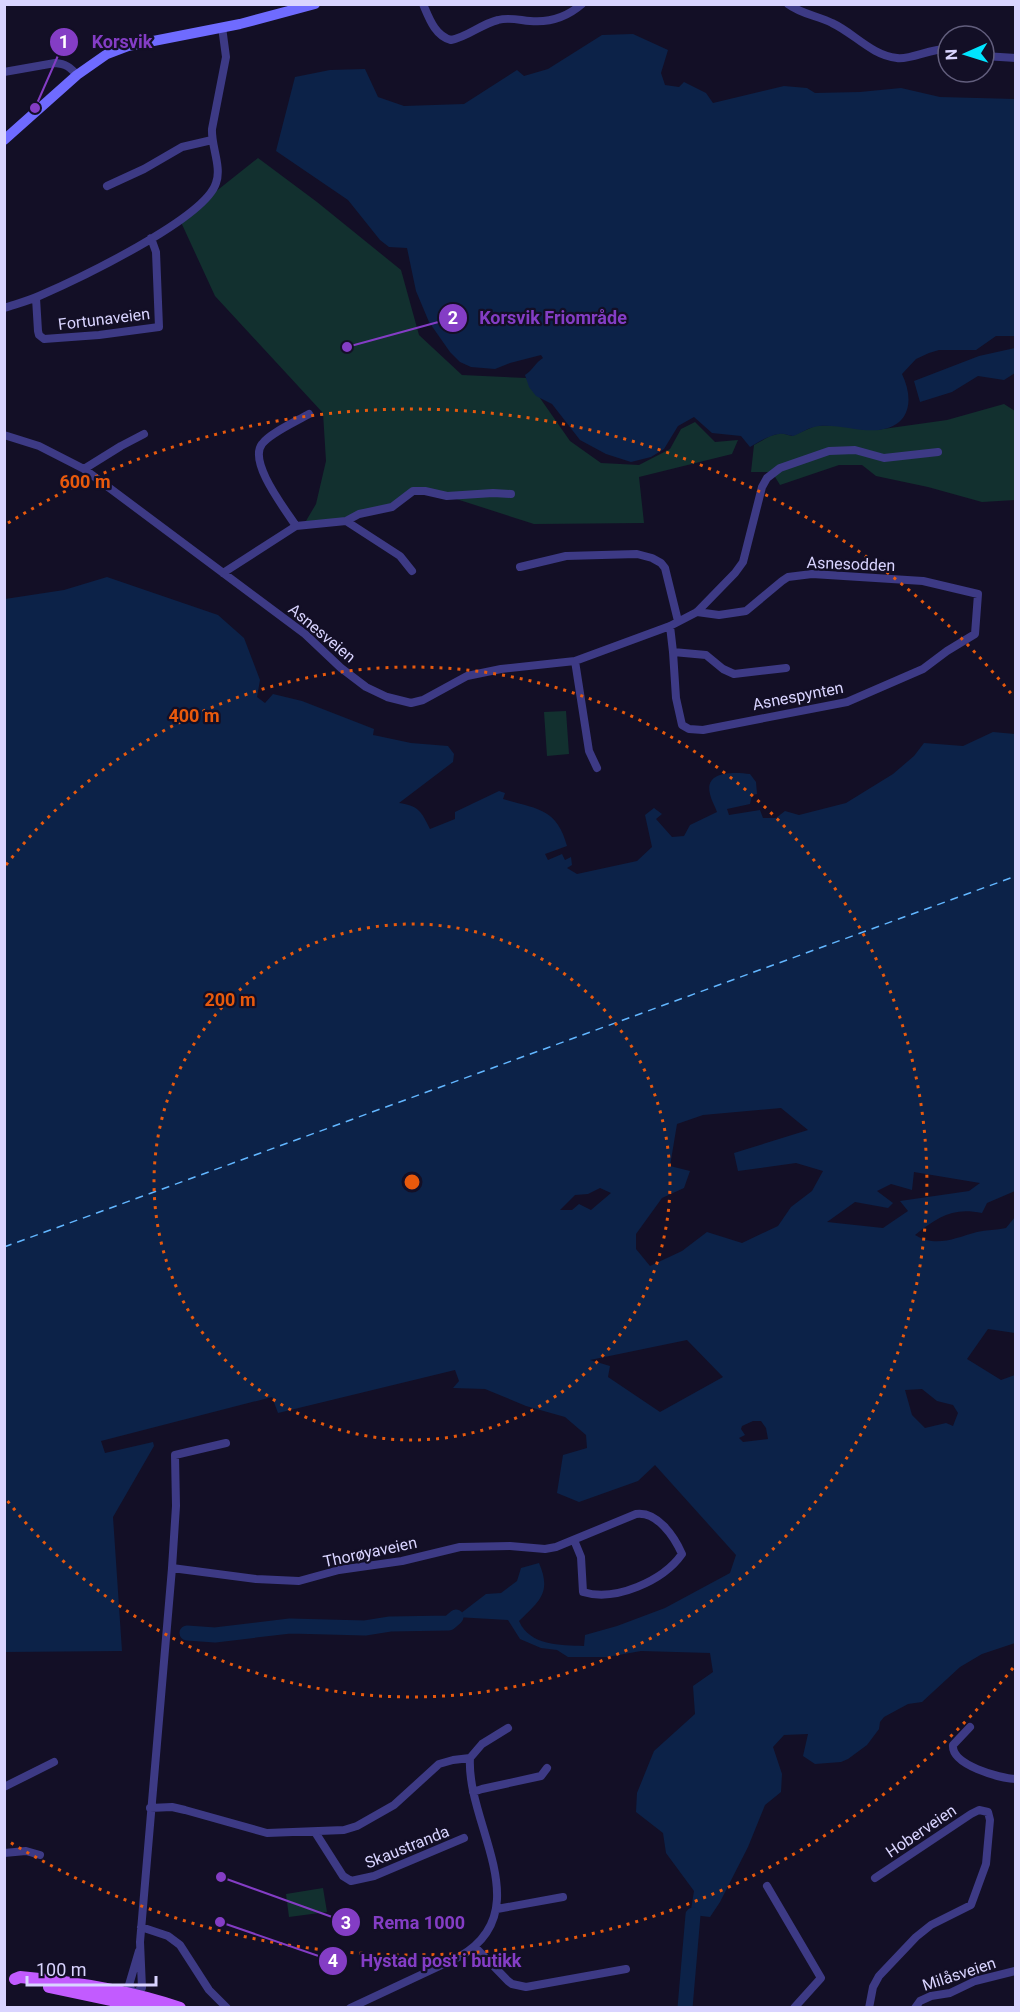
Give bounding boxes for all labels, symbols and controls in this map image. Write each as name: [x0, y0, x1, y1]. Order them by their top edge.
callout: Korsvik: [49, 24, 164, 60]
north arrow: [936, 24, 996, 84]
text: 1: [59, 31, 69, 52]
text: Korsvik: [92, 31, 153, 52]
text: N: [942, 49, 961, 61]
callout: Korsvik Friområde: [438, 300, 639, 336]
street label: Fortunaveien: [57, 304, 151, 334]
text: 2: [448, 307, 458, 328]
text: Korsvik Friområde: [479, 307, 627, 328]
text: 600 m: [59, 471, 111, 492]
street label: Asnesodden: [806, 553, 896, 575]
street label: Asnesveien: [285, 599, 359, 667]
street label: Asnespynten: [751, 678, 845, 714]
text: 400 m: [168, 705, 220, 726]
text: 200 m: [204, 989, 256, 1010]
centre of rings: [402, 1172, 422, 1192]
street label: Thorøyaveien: [321, 1533, 419, 1571]
street label: Hoberveien: [882, 1800, 960, 1862]
street label: Skaustranda: [362, 1822, 452, 1872]
callout: Rema 1000: [331, 1904, 478, 1940]
text: 3: [341, 1912, 351, 1933]
text: Rema 1000: [373, 1912, 465, 1933]
callout: Hystad post i butikk: [318, 1943, 533, 1979]
scale bar: [27, 1949, 156, 1987]
text: 4: [328, 1950, 338, 1971]
text: Hystad post i butikk: [361, 1950, 522, 1971]
street label: Milåsveien: [920, 1953, 998, 1995]
text: 100 m: [36, 1959, 87, 1980]

